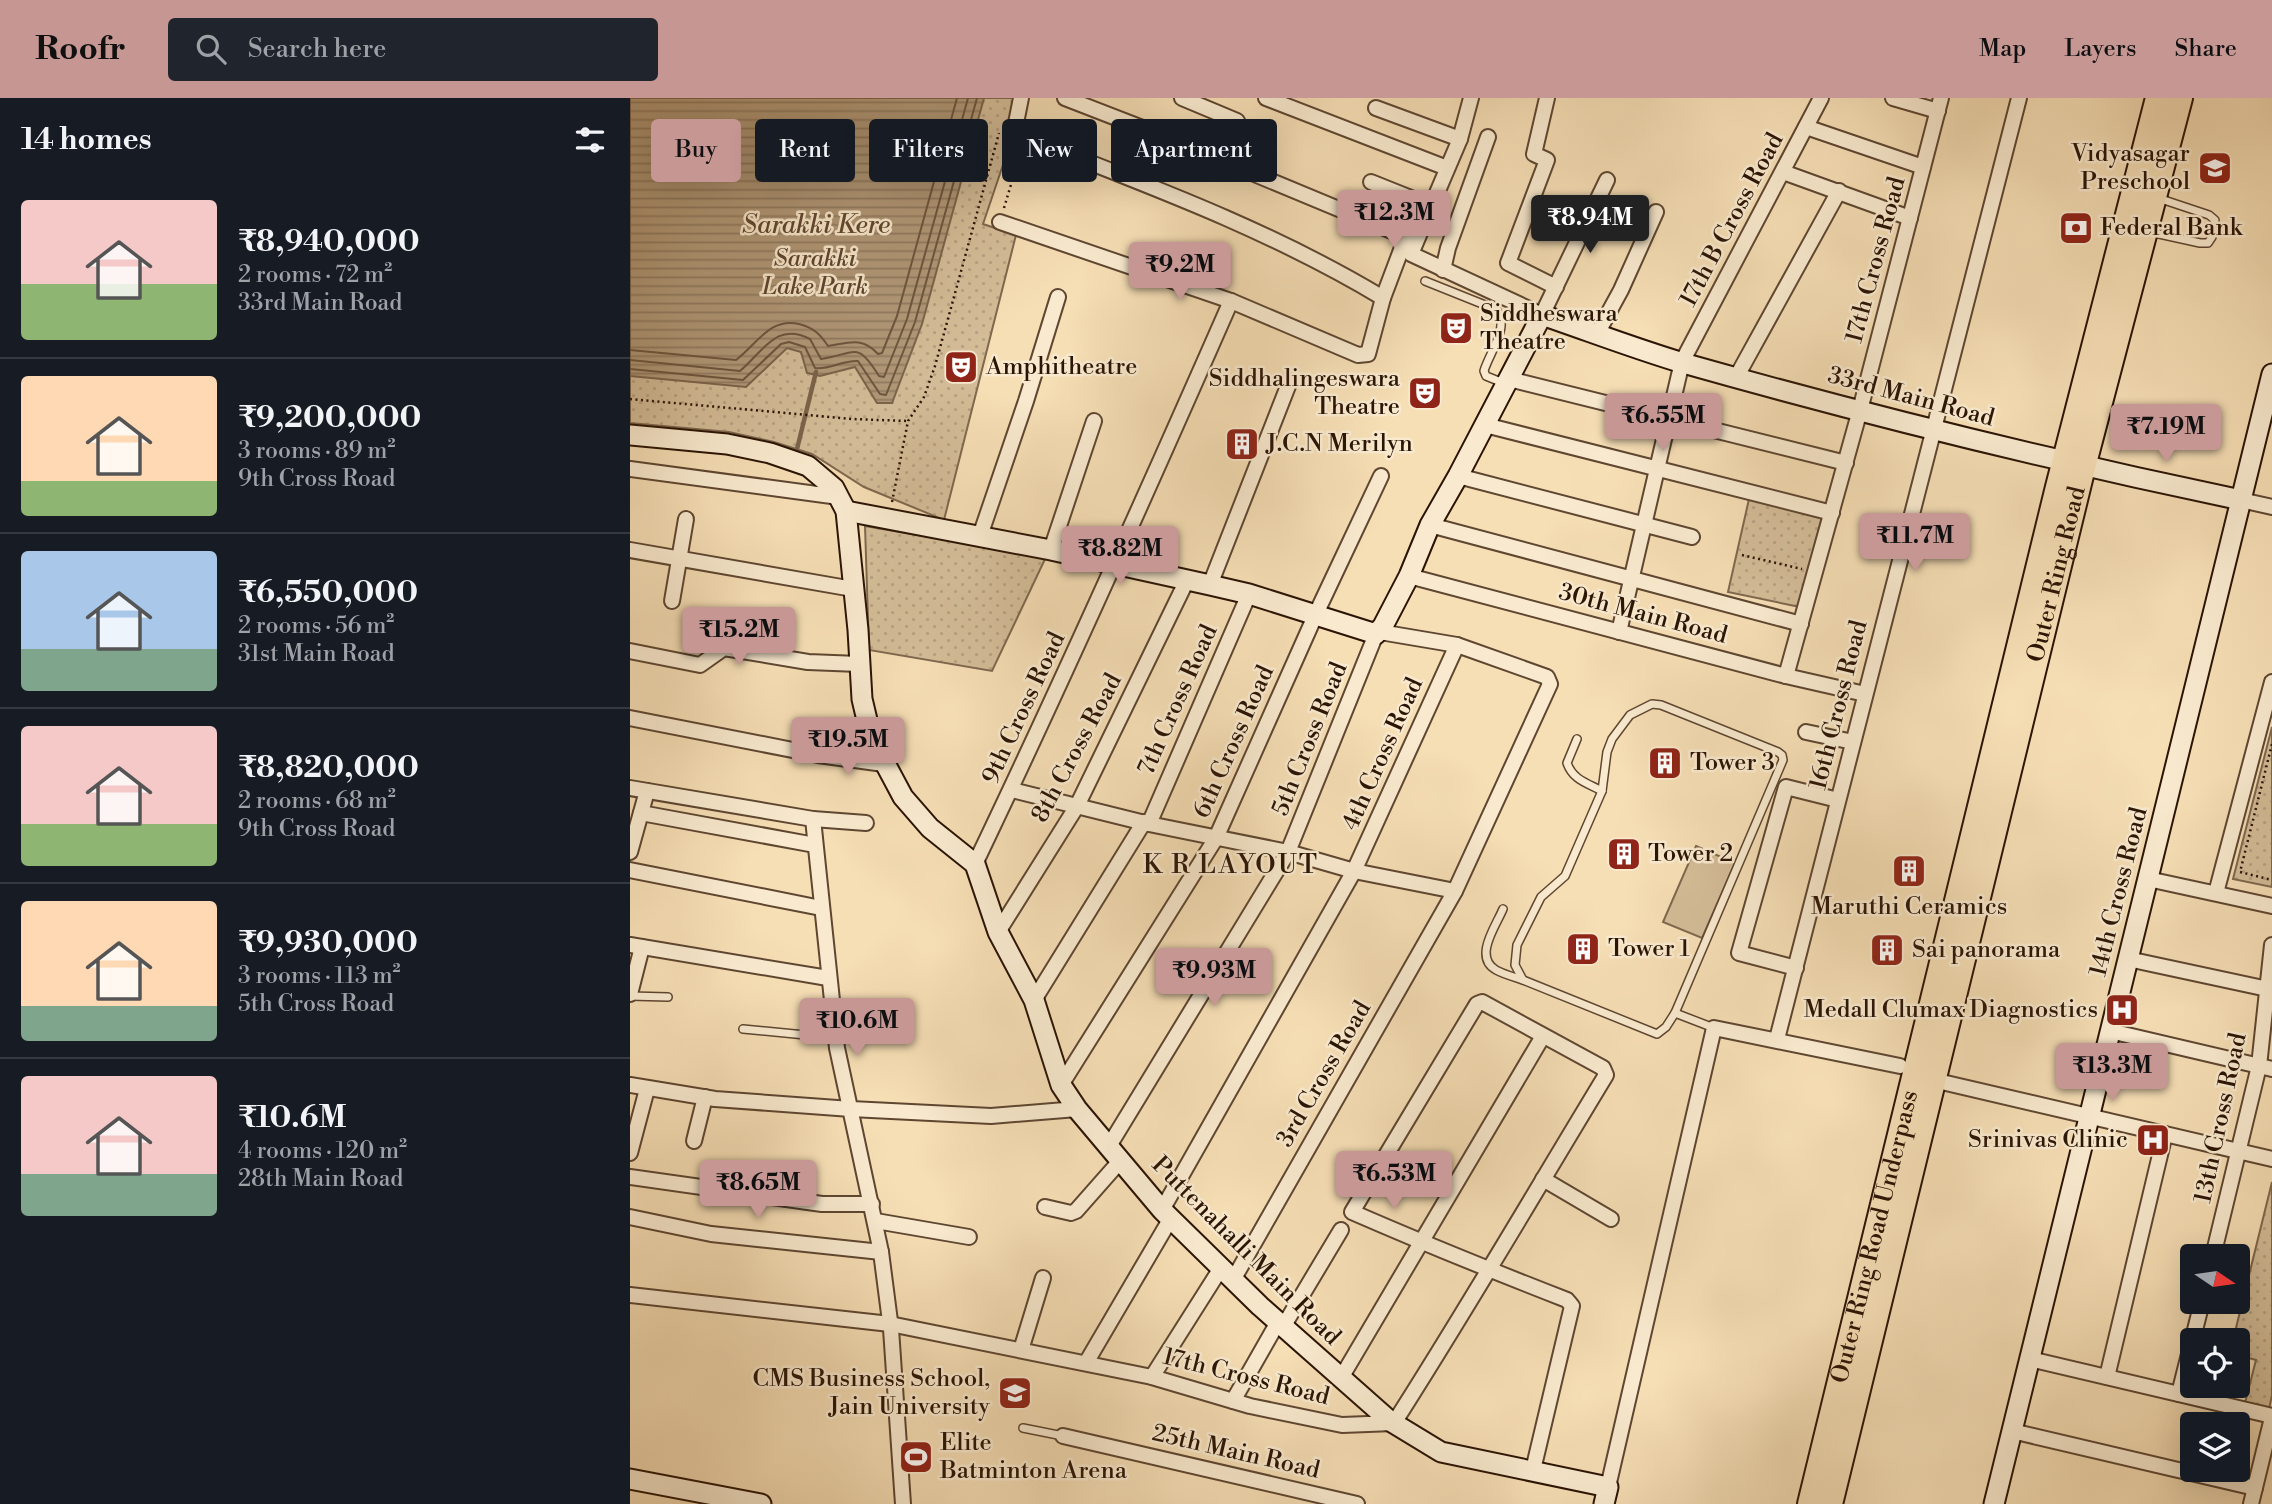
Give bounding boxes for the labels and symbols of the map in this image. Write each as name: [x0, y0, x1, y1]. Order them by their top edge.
street label: 17th B Cross Road: [1674, 128, 1791, 312]
place label: Vidyasagar Preschool: [2070, 139, 2190, 197]
school or university icon: Vidyasagar Preschool: [2196, 149, 2234, 187]
street label: 17th Cross Road: [1839, 173, 1913, 346]
pin: ₹12.3M: [1337, 190, 1451, 250]
pin: ₹8.94M: [1533, 195, 1647, 255]
water label: Sarakki Kere: [742, 209, 890, 241]
bank icon: Federal Bank: [2057, 209, 2095, 247]
place label: Federal Bank: [2100, 213, 2244, 243]
pin: ₹9.2M: [1131, 242, 1229, 302]
park label: Sarakki Lake Park: [761, 244, 868, 302]
place label: Siddheswara Theatre: [1480, 299, 1618, 357]
theatre icon: Siddheswara Theatre: [1437, 309, 1475, 347]
theatre icon: Amphitheatre: [942, 348, 980, 386]
place label: Amphitheatre: [985, 352, 1137, 382]
street label: 33rd Main Road: [1824, 360, 1998, 434]
place label: Siddhalingeswara Theatre: [1209, 364, 1401, 422]
theatre icon: Siddhalingeswara Theatre: [1406, 374, 1444, 412]
pin: ₹6.55M: [1606, 394, 1720, 453]
pin: ₹7.19M: [2109, 404, 2223, 464]
building icon: J.C.N Merilyn: [1223, 425, 1261, 463]
place label: J.C.N Merilyn: [1265, 429, 1413, 459]
street label: Outer Ring Road: [2021, 483, 2093, 665]
pin: ₹11.7M: [1858, 514, 1972, 573]
pin: ₹8.82M: [1063, 526, 1177, 586]
street label: 30th Main Road: [1555, 577, 1731, 651]
pin: ₹15.2M: [682, 608, 796, 667]
street label: 16th Cross Road: [1803, 617, 1875, 793]
street label: 7th Cross Road: [1131, 620, 1225, 780]
street label: 9th Cross Road: [976, 627, 1072, 789]
street label: 5th Cross Road: [1266, 658, 1355, 820]
street label: 6th Cross Road: [1187, 661, 1281, 823]
street label: 8th Cross Road: [1025, 668, 1129, 828]
street label: 4th Cross Road: [1336, 673, 1430, 835]
pin: ₹19.5M: [791, 718, 905, 777]
building icon: Tower 3: [1646, 744, 1684, 782]
place label: Tower 3: [1690, 748, 1775, 778]
street label: 14th Cross Road: [2083, 804, 2155, 980]
building icon: Tower 2: [1605, 835, 1643, 873]
place label: Tower 2: [1648, 839, 1733, 869]
district label: K R LAYOUT: [1143, 849, 1319, 881]
building icon: Maruthi Ceramics: [1890, 852, 1928, 890]
place label: Maruthi Ceramics: [1811, 892, 2007, 922]
building icon: Tower 1: [1564, 930, 1602, 968]
building icon: Sai panorama: [1868, 931, 1906, 969]
place label: Tower 1: [1608, 934, 1691, 964]
place label: Sai panorama: [1912, 935, 2061, 965]
pin: ₹9.93M: [1157, 948, 1271, 1008]
hospital icon: Medall Clumax Diagnostics: [2103, 991, 2141, 1029]
street label: 3rd Cross Road: [1270, 995, 1378, 1152]
place label: Medall Clumax Diagnostics: [1804, 995, 2098, 1025]
pin: ₹10.6M: [800, 998, 914, 1058]
street label: 13th Cross Road: [2188, 1030, 2254, 1206]
pin: ₹13.3M: [2055, 1044, 2169, 1103]
street label: Outer Ring Road Underpass: [1825, 1087, 1925, 1386]
hospital icon: Srinivas Clinic: [2134, 1121, 2172, 1159]
place label: Srinivas Clinic: [1968, 1125, 2128, 1155]
street label: Puttenahalli Main Road: [1145, 1150, 1347, 1352]
pin: ₹6.53M: [1337, 1152, 1451, 1211]
pin: ₹8.65M: [701, 1160, 815, 1220]
north arrow: [2180, 1244, 2250, 1314]
street label: 17th Cross Road: [1159, 1342, 1333, 1412]
place label: CMS Business School, Jain University: [753, 1364, 990, 1422]
school or university icon: CMS Business School, Jain University: [996, 1374, 1034, 1412]
street label: 25th Main Road: [1149, 1418, 1323, 1486]
place label: Elite Batminton Arena: [939, 1428, 1128, 1486]
sports icon: Elite Batminton Arena: [897, 1438, 935, 1476]

